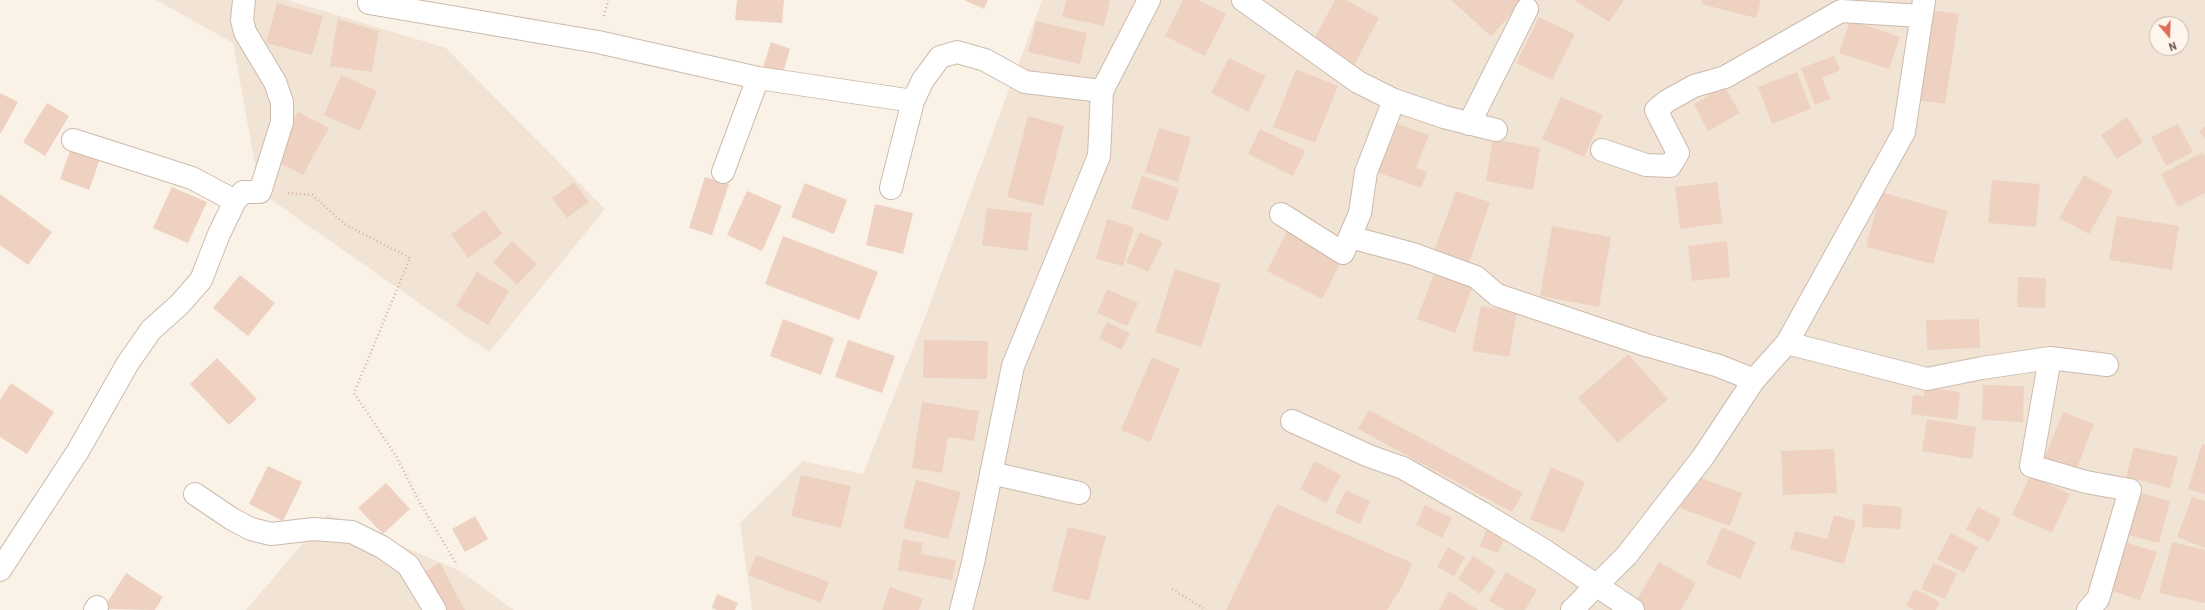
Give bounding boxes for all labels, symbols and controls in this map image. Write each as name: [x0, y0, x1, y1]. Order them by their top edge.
north arrow: [2149, 16, 2189, 56]
text: N: [2167, 40, 2178, 54]

